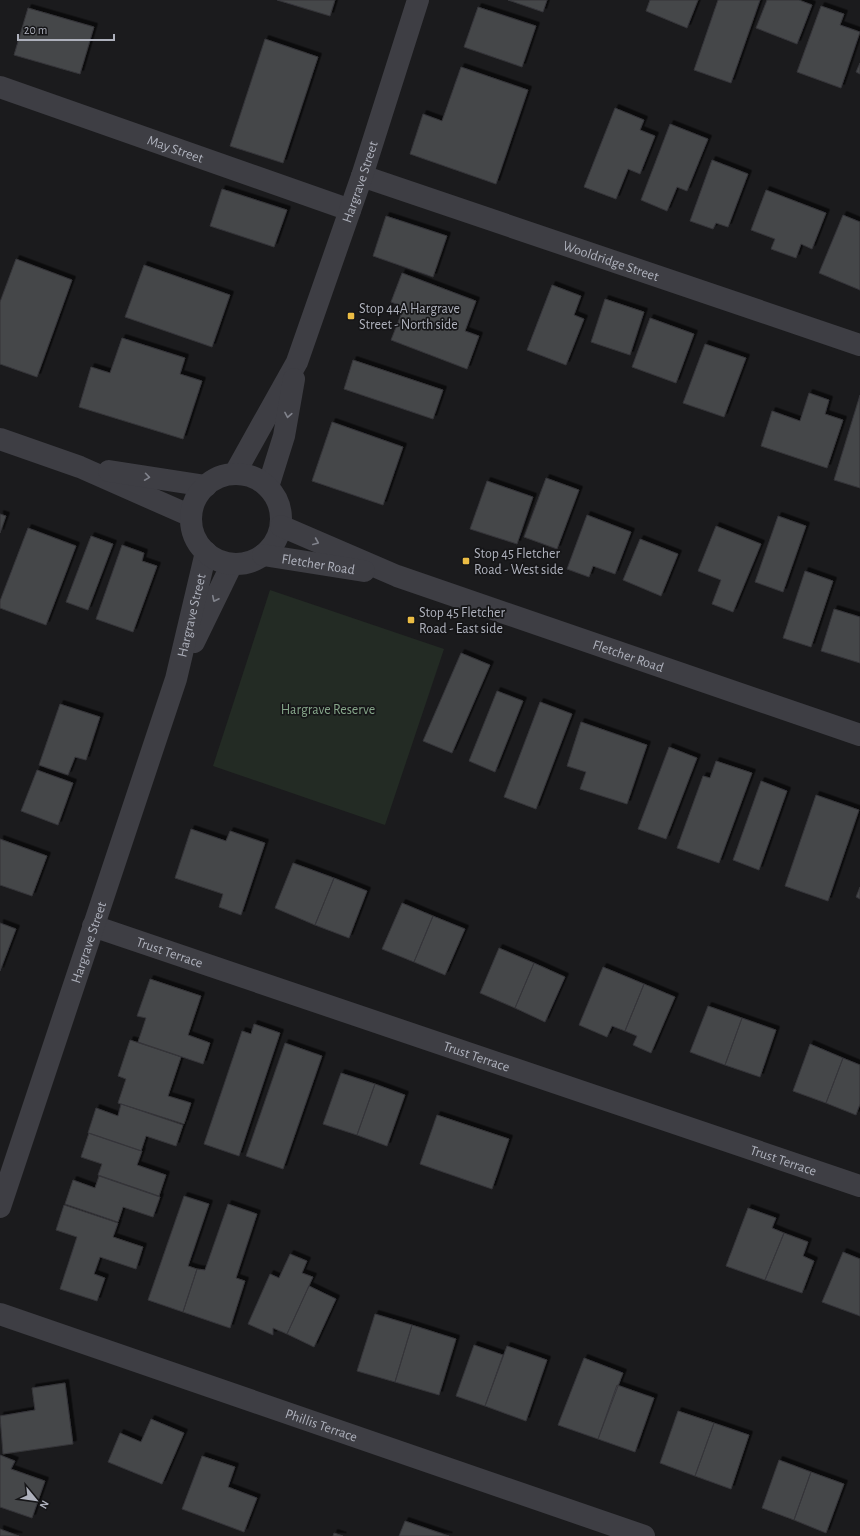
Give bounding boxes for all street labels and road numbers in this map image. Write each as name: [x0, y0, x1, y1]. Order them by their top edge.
street label: May Street: [145, 133, 206, 166]
street label: Hargrave Street: [340, 139, 381, 225]
street label: Wooldridge Street: [561, 239, 661, 284]
street label: Fletcher Road: [280, 552, 356, 577]
street label: Hargrave Street: [175, 572, 209, 659]
street label: Fletcher Road: [591, 638, 665, 675]
street label: Hargrave Street: [69, 900, 109, 985]
street label: Trust Terrace: [134, 935, 204, 971]
street label: Trust Terrace: [441, 1039, 511, 1075]
street label: Trust Terrace: [748, 1143, 818, 1179]
street label: Phillis Terrace: [283, 1407, 359, 1445]

